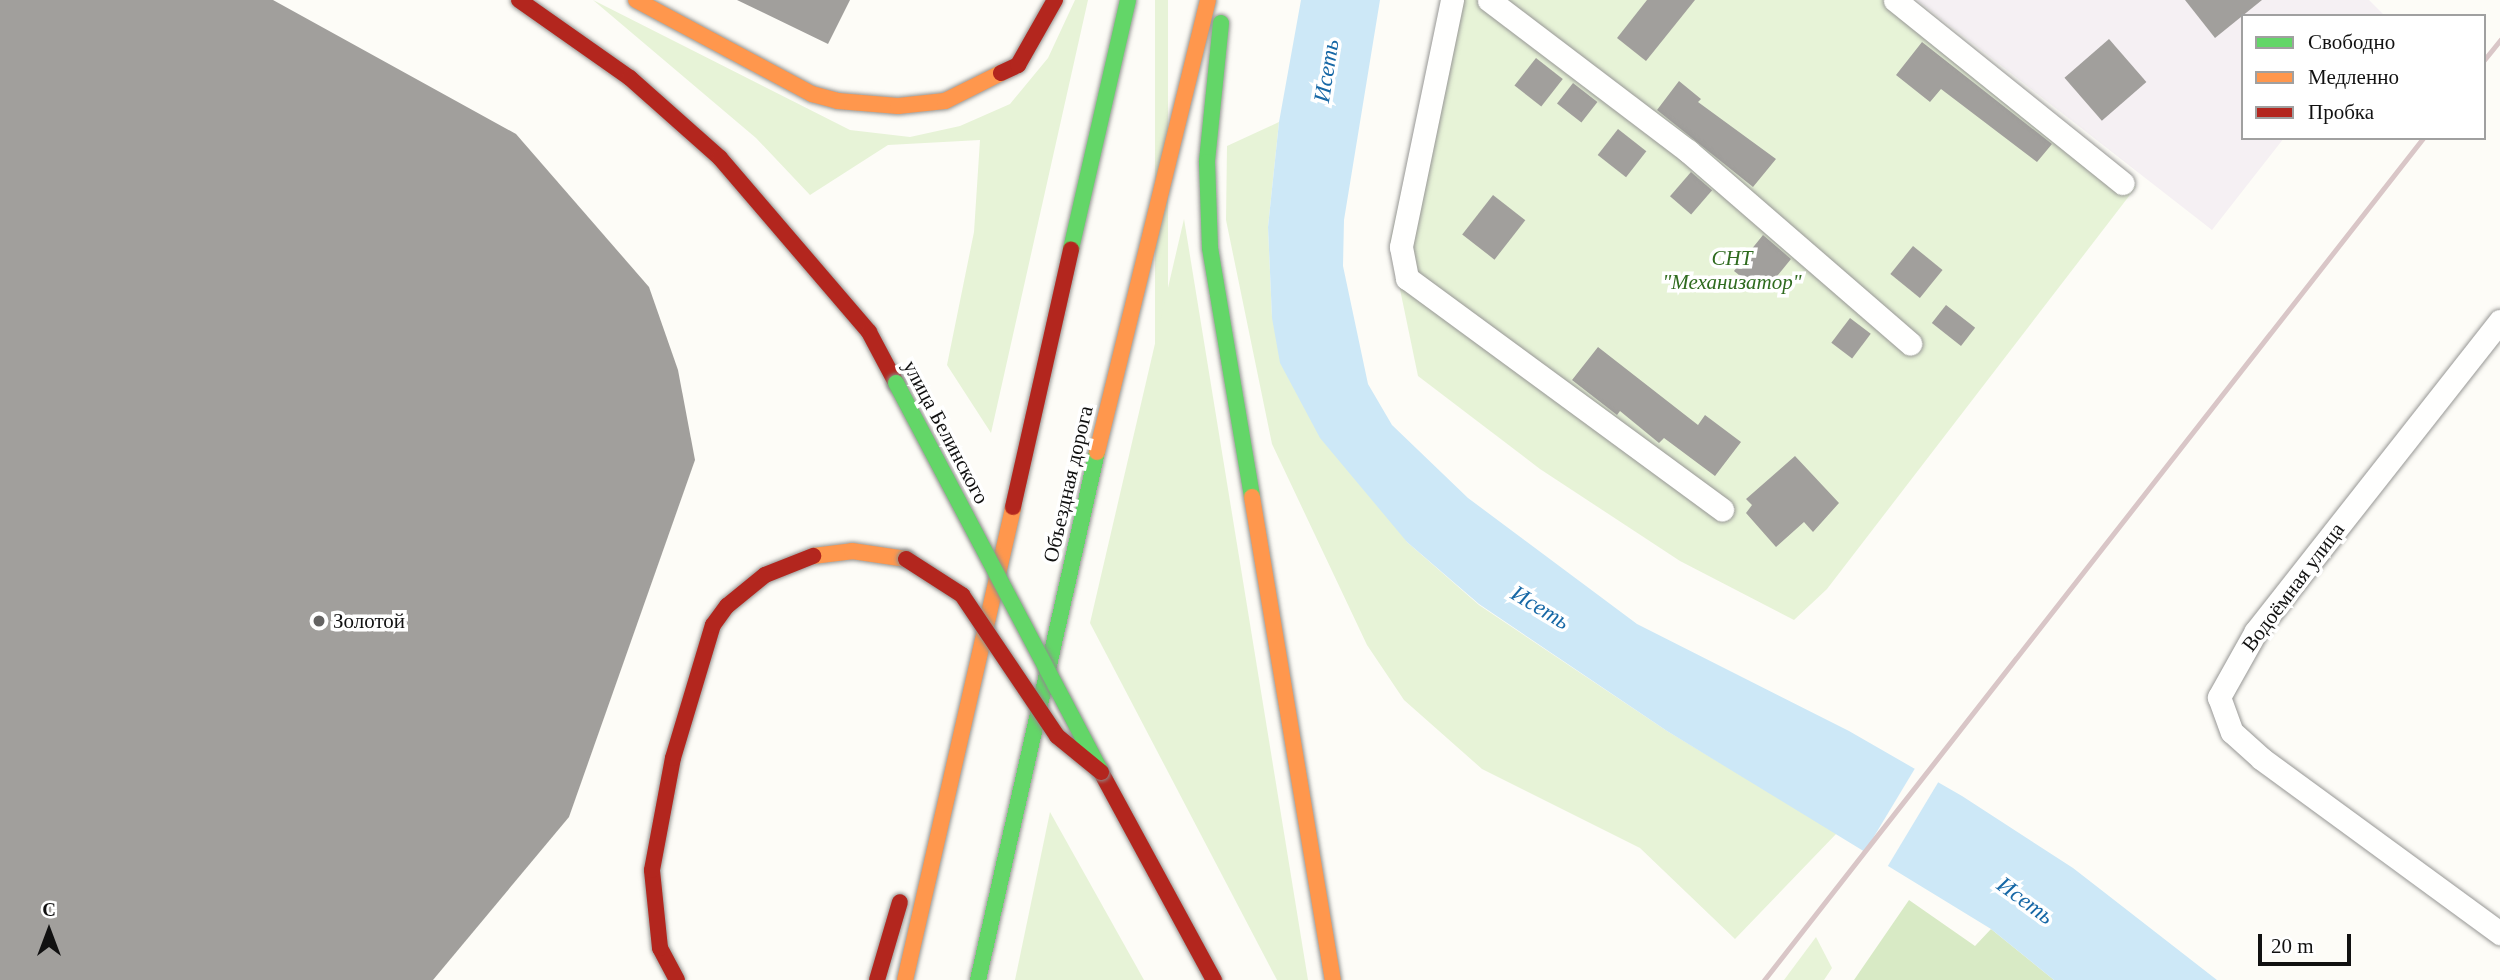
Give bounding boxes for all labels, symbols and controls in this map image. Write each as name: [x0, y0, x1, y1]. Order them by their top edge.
legend: [2241, 14, 2486, 140]
text: Свободно: [2308, 30, 2395, 54]
water label: Исеть: [1308, 37, 1346, 105]
text: Медленно: [2308, 65, 2399, 89]
text: Пробка: [2308, 100, 2374, 124]
park label: СНТ "Механизатор": [1662, 245, 1802, 295]
street label: улица Белинского: [898, 356, 994, 508]
street label: Объездная дорога: [1038, 403, 1098, 565]
street label: Водоёмная улица: [2236, 518, 2350, 656]
water label: Исеть: [1506, 580, 1574, 636]
place label: Золотой: [333, 608, 405, 634]
marker: Золотой: [311, 613, 327, 629]
water label: Исеть: [1991, 871, 2059, 931]
north arrow: [14, 896, 84, 966]
text: С: [42, 899, 56, 920]
scale bar: [2262, 920, 2355, 964]
text: 20 m: [2271, 934, 2314, 958]

